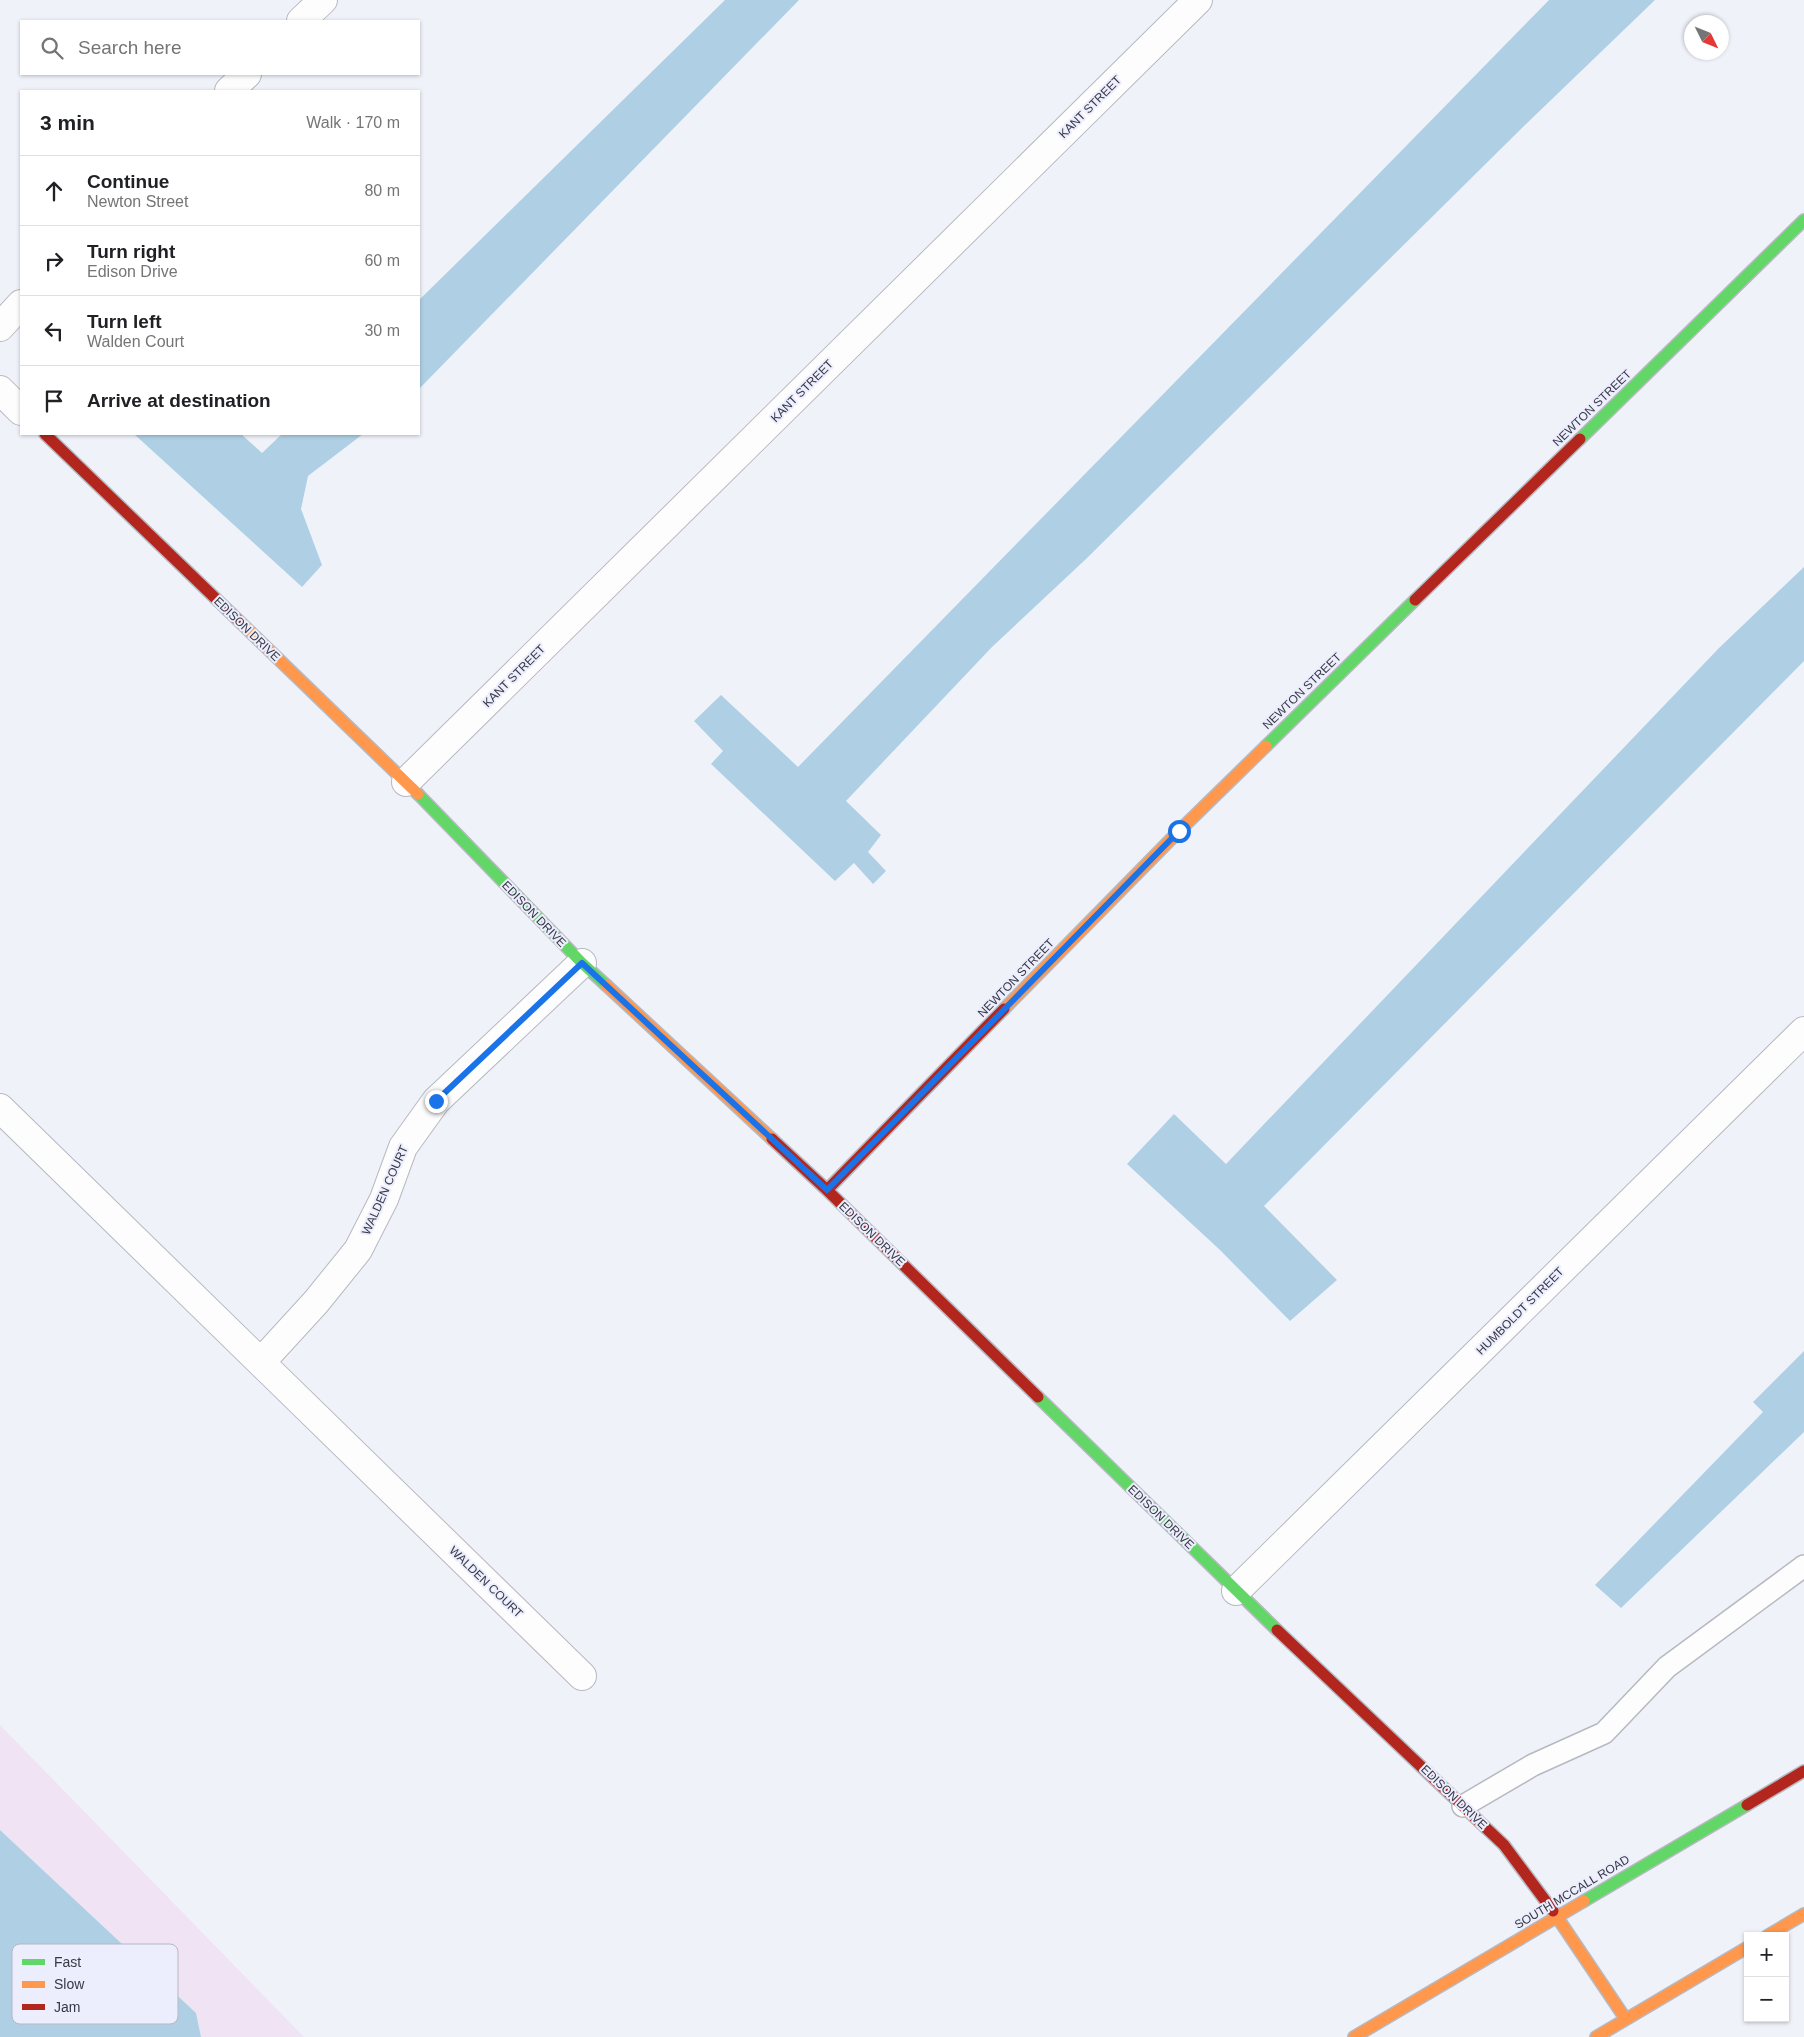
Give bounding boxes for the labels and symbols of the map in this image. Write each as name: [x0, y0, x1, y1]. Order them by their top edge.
north arrow: [1684, 15, 1729, 60]
street label: KANT STREET: [1056, 72, 1125, 141]
street label: KANT STREET: [768, 356, 837, 425]
street label: NEWTON STREET: [1550, 366, 1635, 449]
street label: EDISON DRIVE: [211, 594, 283, 664]
street label: KANT STREET: [480, 641, 549, 710]
street label: NEWTON STREET: [1260, 649, 1345, 732]
route start: [1168, 820, 1191, 843]
street label: EDISON DRIVE: [499, 878, 569, 950]
street label: NEWTON STREET: [975, 935, 1058, 1020]
route end: [425, 1090, 448, 1113]
street label: WALDEN COURT: [359, 1142, 411, 1237]
street label: EDISON DRIVE: [836, 1199, 908, 1269]
street label: HUMBOLDT STREET: [1473, 1264, 1567, 1358]
street label: EDISON DRIVE: [1125, 1482, 1197, 1552]
street label: WALDEN COURT: [446, 1543, 526, 1621]
street label: EDISON DRIVE: [1418, 1762, 1490, 1832]
street label: SOUTH MCCALL ROAD: [1512, 1852, 1632, 1932]
legend: [12, 1944, 178, 2024]
text: Fast: [54, 1954, 81, 1970]
text: Slow: [54, 1976, 85, 1992]
text: Jam: [54, 1999, 80, 2015]

